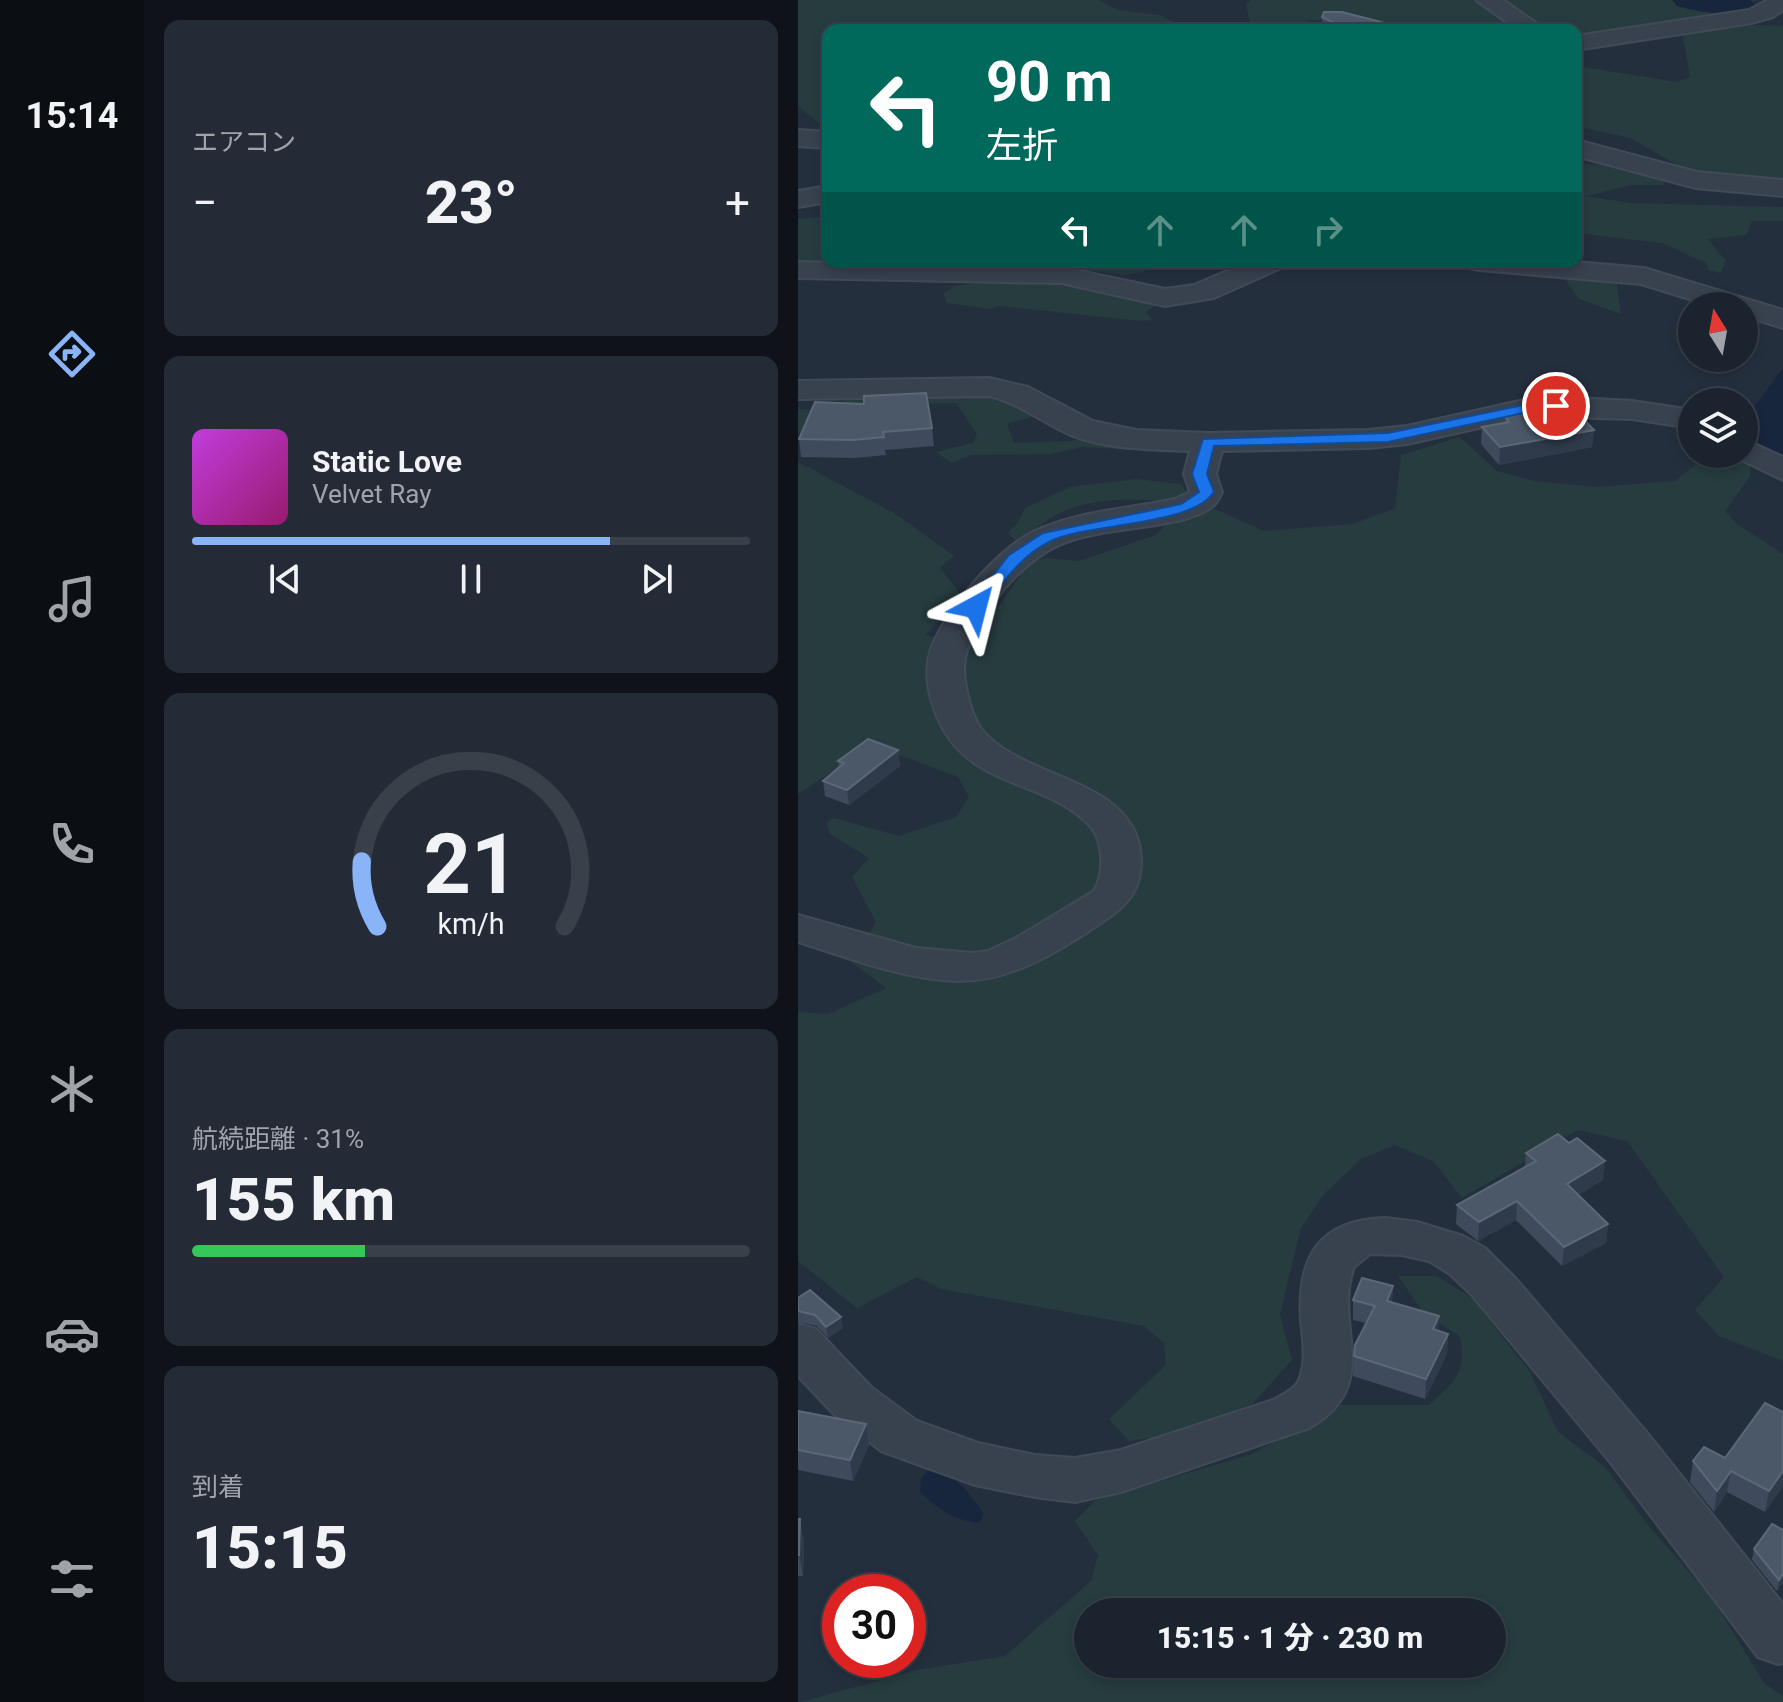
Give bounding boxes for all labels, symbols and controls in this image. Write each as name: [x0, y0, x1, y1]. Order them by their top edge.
text: 90 m: [986, 49, 1113, 115]
icon: left: [854, 56, 958, 160]
text: 15:14: [26, 95, 118, 137]
text: 左折: [986, 125, 1058, 167]
text: エアコン: [192, 127, 296, 157]
text: 23°: [425, 167, 518, 238]
text: −: [192, 177, 217, 229]
text: +: [725, 177, 750, 229]
icon: left: [1054, 208, 1098, 252]
icon: ahead: [1138, 208, 1182, 252]
icon: ahead: [1222, 208, 1266, 252]
icon: right: [1306, 208, 1350, 252]
north arrow: [1678, 292, 1758, 372]
map controls: [1678, 292, 1758, 468]
icon: directions: [44, 326, 100, 382]
pin: [1522, 372, 1590, 440]
icon: arrive: [1534, 384, 1578, 428]
button: layers: [1678, 388, 1758, 468]
text: Static Love: [312, 444, 462, 479]
text: Velvet Ray: [312, 479, 432, 509]
icon: previous: [263, 557, 307, 601]
icon: pause: [449, 557, 493, 601]
icon: next: [635, 557, 679, 601]
position arrow: [934, 565, 1018, 649]
icon: music: [44, 571, 100, 627]
icon: phone: [44, 816, 100, 872]
text: 21: [423, 816, 519, 913]
text: km/h: [437, 907, 505, 941]
icon: climate: [44, 1061, 100, 1117]
text: 航続距離 · 31%: [192, 1124, 364, 1154]
text: 155 km: [192, 1164, 395, 1235]
icon: car: [44, 1306, 100, 1362]
text: 到着: [192, 1472, 244, 1502]
text: 15:15: [192, 1512, 348, 1583]
icon: filters: [44, 1551, 100, 1607]
speed limit sign: 30: [822, 1574, 926, 1678]
text: 15:15 · 1 分 · 230 m: [1157, 1620, 1423, 1655]

